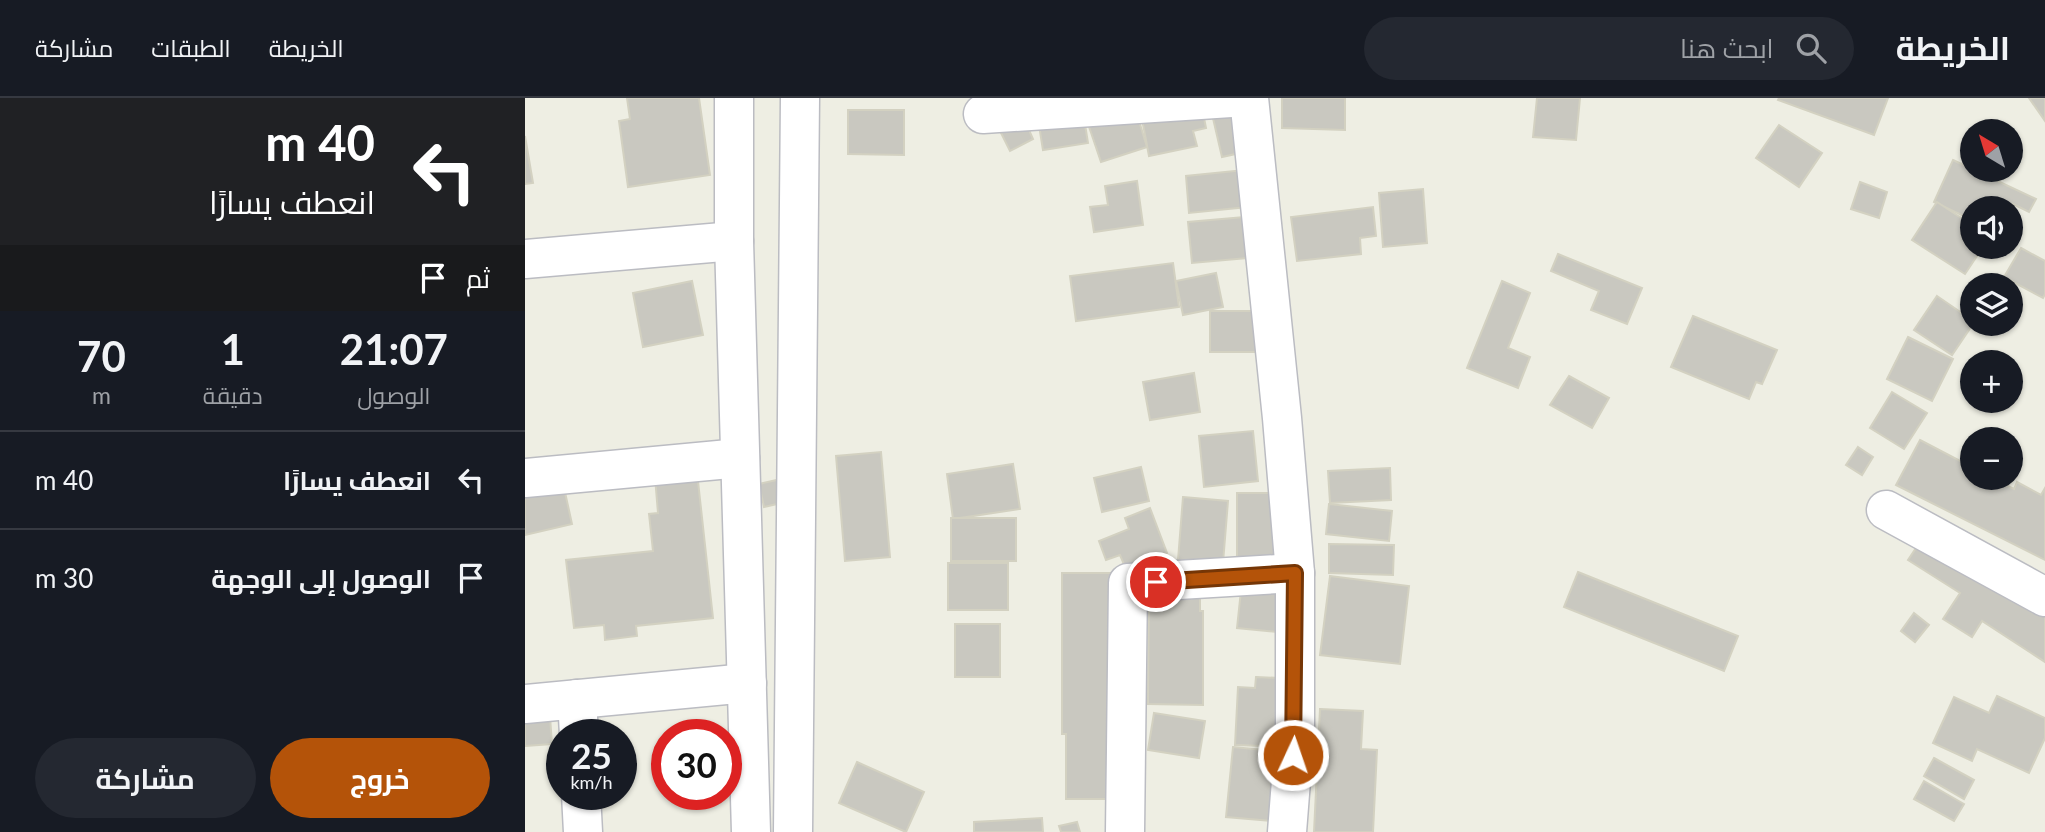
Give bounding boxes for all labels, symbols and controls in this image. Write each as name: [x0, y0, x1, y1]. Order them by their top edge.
search box: [1364, 17, 1854, 80]
text: الخريطة: [1896, 27, 2010, 67]
icon: search: [1792, 29, 1830, 67]
text: ابحث هنا: [1680, 32, 1774, 64]
text: مشاركة: [35, 33, 113, 62]
text: الطبقات: [151, 33, 231, 62]
text: الخريطة: [269, 33, 344, 62]
text: 40 m: [265, 113, 375, 171]
north arrow: [1960, 119, 2023, 182]
map controls: [1960, 119, 2023, 490]
icon: left: [399, 126, 490, 217]
text: انعطف يسارًا: [209, 182, 375, 221]
button: sound: [1960, 196, 2023, 259]
icon: arrive: [414, 259, 452, 297]
text: ثم: [466, 262, 490, 294]
button: layers: [1960, 273, 2023, 336]
text: 1: [221, 324, 245, 374]
text: 21:07: [340, 324, 448, 374]
text: 70: [77, 331, 126, 381]
button: +: [1960, 350, 2023, 413]
text: m: [92, 381, 111, 409]
text: دقيقة: [203, 381, 263, 409]
text: الوصول: [357, 381, 430, 409]
button: −: [1960, 427, 2023, 490]
icon: left: [452, 461, 490, 499]
text: 40 m: [35, 464, 93, 496]
text: انعطف يسارًا: [283, 464, 431, 496]
pin: [1126, 552, 1186, 612]
icon: arrive: [452, 559, 490, 597]
text: 30 m: [35, 562, 93, 594]
text: الوصول إلى الوجهة: [211, 562, 431, 594]
icon: arrive: [1137, 563, 1175, 601]
position arrow: [1256, 718, 1330, 792]
speed limit sign: 30: [651, 719, 742, 810]
text: 25: [571, 734, 612, 776]
button: مشاركة: [35, 738, 256, 818]
button: خروج: [270, 738, 490, 818]
text: km/h: [570, 771, 613, 793]

